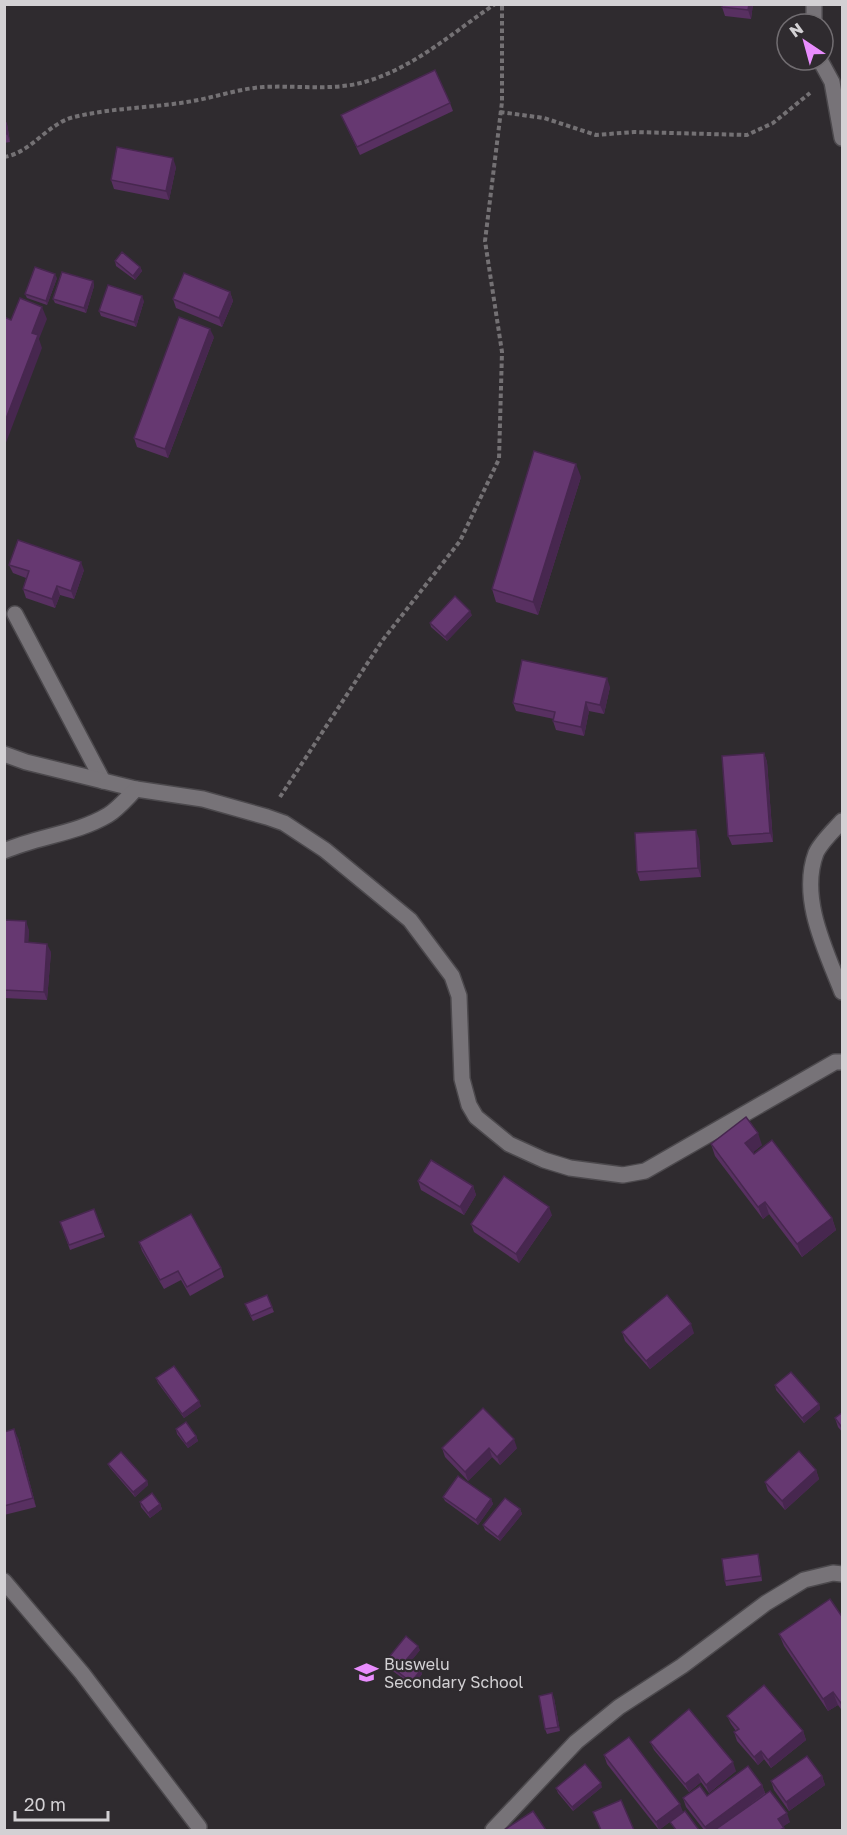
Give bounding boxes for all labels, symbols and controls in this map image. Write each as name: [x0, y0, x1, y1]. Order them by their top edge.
north arrow: [775, 12, 835, 72]
text: N: [785, 18, 807, 42]
place label: Buswelu Secondary School: [384, 1654, 523, 1692]
school or university icon: Buswelu Secondary School: [353, 1660, 379, 1686]
scale bar: [15, 1784, 108, 1822]
text: 20 m: [24, 1793, 66, 1815]

